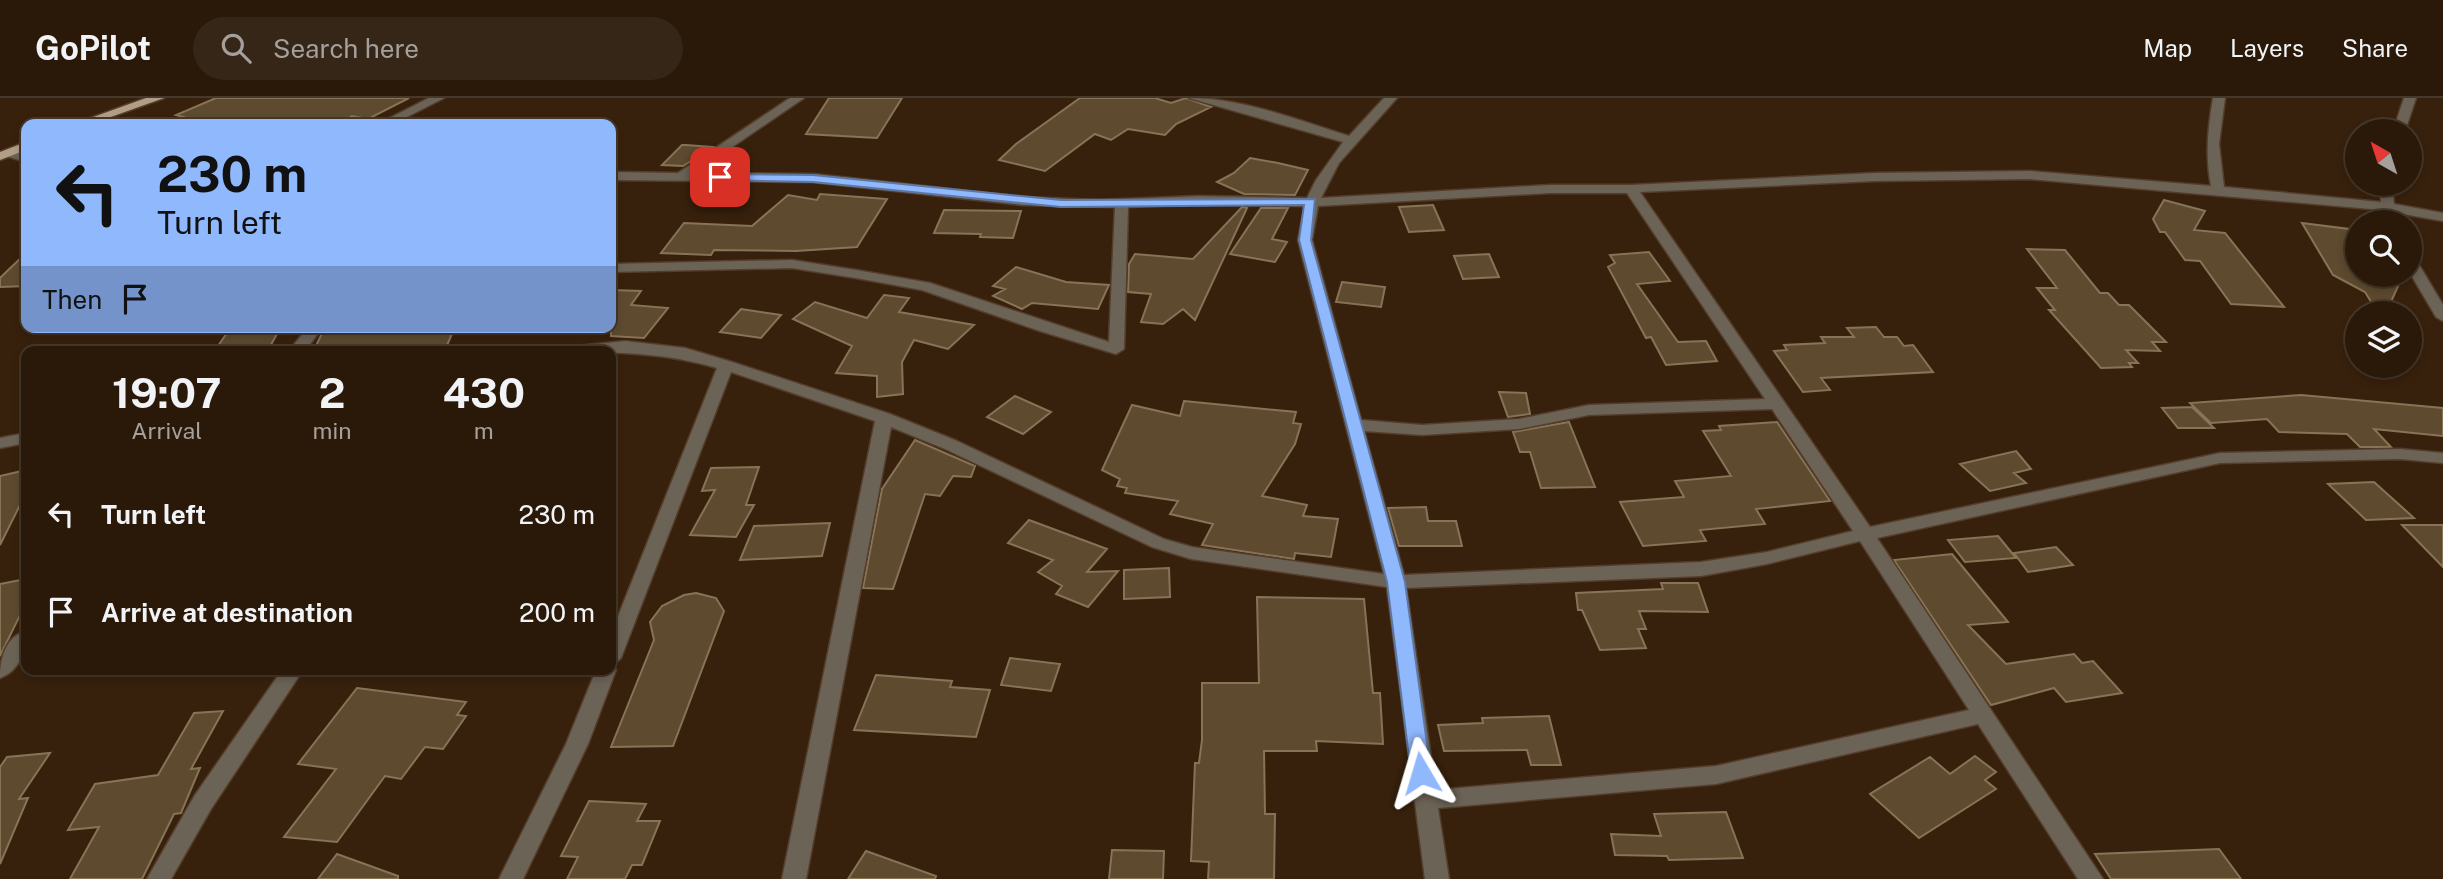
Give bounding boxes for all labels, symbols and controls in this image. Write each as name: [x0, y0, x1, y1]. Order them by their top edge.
search box: [193, 17, 683, 80]
text: GoPilot: [35, 29, 151, 67]
icon: search: [217, 29, 255, 67]
text: Search here: [273, 33, 419, 64]
text: Map: [2143, 34, 2192, 62]
text: Layers: [2230, 34, 2304, 62]
text: Share: [2342, 34, 2408, 62]
north arrow: [2345, 119, 2422, 196]
map controls: [2345, 119, 2422, 378]
text: 230 m: [157, 145, 307, 203]
icon: left: [42, 147, 133, 238]
pin: [690, 147, 750, 207]
icon: arrive: [701, 158, 739, 196]
text: Turn left: [157, 204, 282, 241]
button: search: [2345, 210, 2422, 287]
icon: arrive: [116, 280, 154, 318]
text: Then: [42, 284, 102, 315]
button: layers: [2345, 301, 2422, 378]
text: 19:07: [112, 368, 222, 417]
text: 2: [319, 368, 345, 417]
text: 430: [443, 368, 525, 417]
text: Arrival: [131, 417, 202, 444]
text: min: [313, 417, 352, 444]
text: m: [474, 417, 494, 444]
icon: left: [42, 495, 80, 533]
text: Turn left: [101, 499, 206, 530]
text: 230 m: [519, 499, 595, 530]
icon: arrive: [42, 593, 80, 631]
text: Arrive at destination: [101, 597, 353, 628]
text: 200 m: [519, 597, 595, 628]
position arrow: [1384, 736, 1458, 810]

